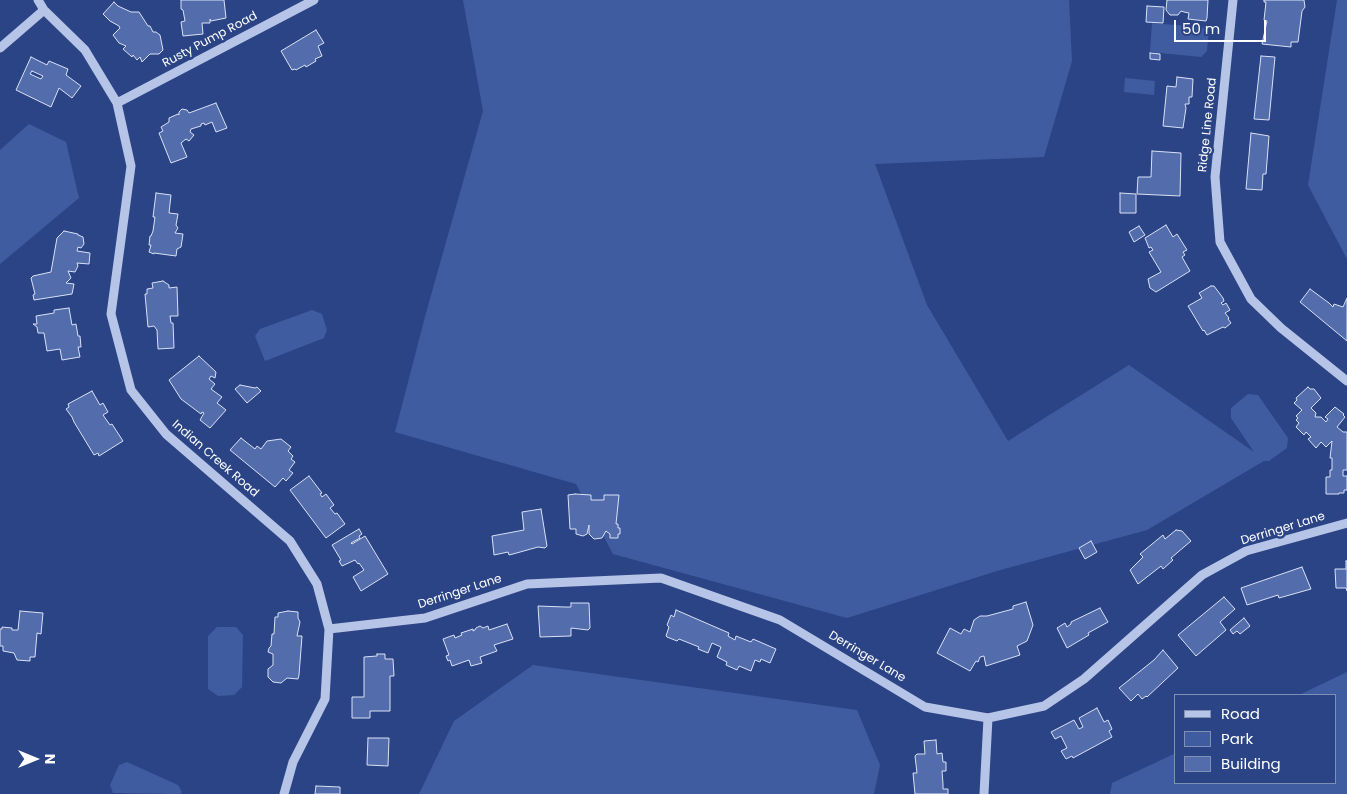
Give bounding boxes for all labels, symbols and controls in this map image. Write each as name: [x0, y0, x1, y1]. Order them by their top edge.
street label: Rusty Pump Road: [160, 9, 260, 71]
scale bar: [1177, 10, 1270, 42]
text: 50 m: [1182, 18, 1220, 39]
street label: Ridge Line Road: [1196, 77, 1220, 173]
street label: Indian Creek Road: [169, 418, 261, 500]
street label: Derringer Lane: [1239, 509, 1327, 549]
street label: Derringer Lane: [416, 572, 504, 612]
street label: Derringer Lane: [826, 628, 908, 686]
legend: [1174, 694, 1337, 784]
text: Road: [1221, 703, 1260, 724]
text: Park: [1221, 728, 1253, 749]
north arrow: [10, 734, 60, 784]
text: Building: [1221, 753, 1281, 774]
text: N: [40, 754, 60, 764]

